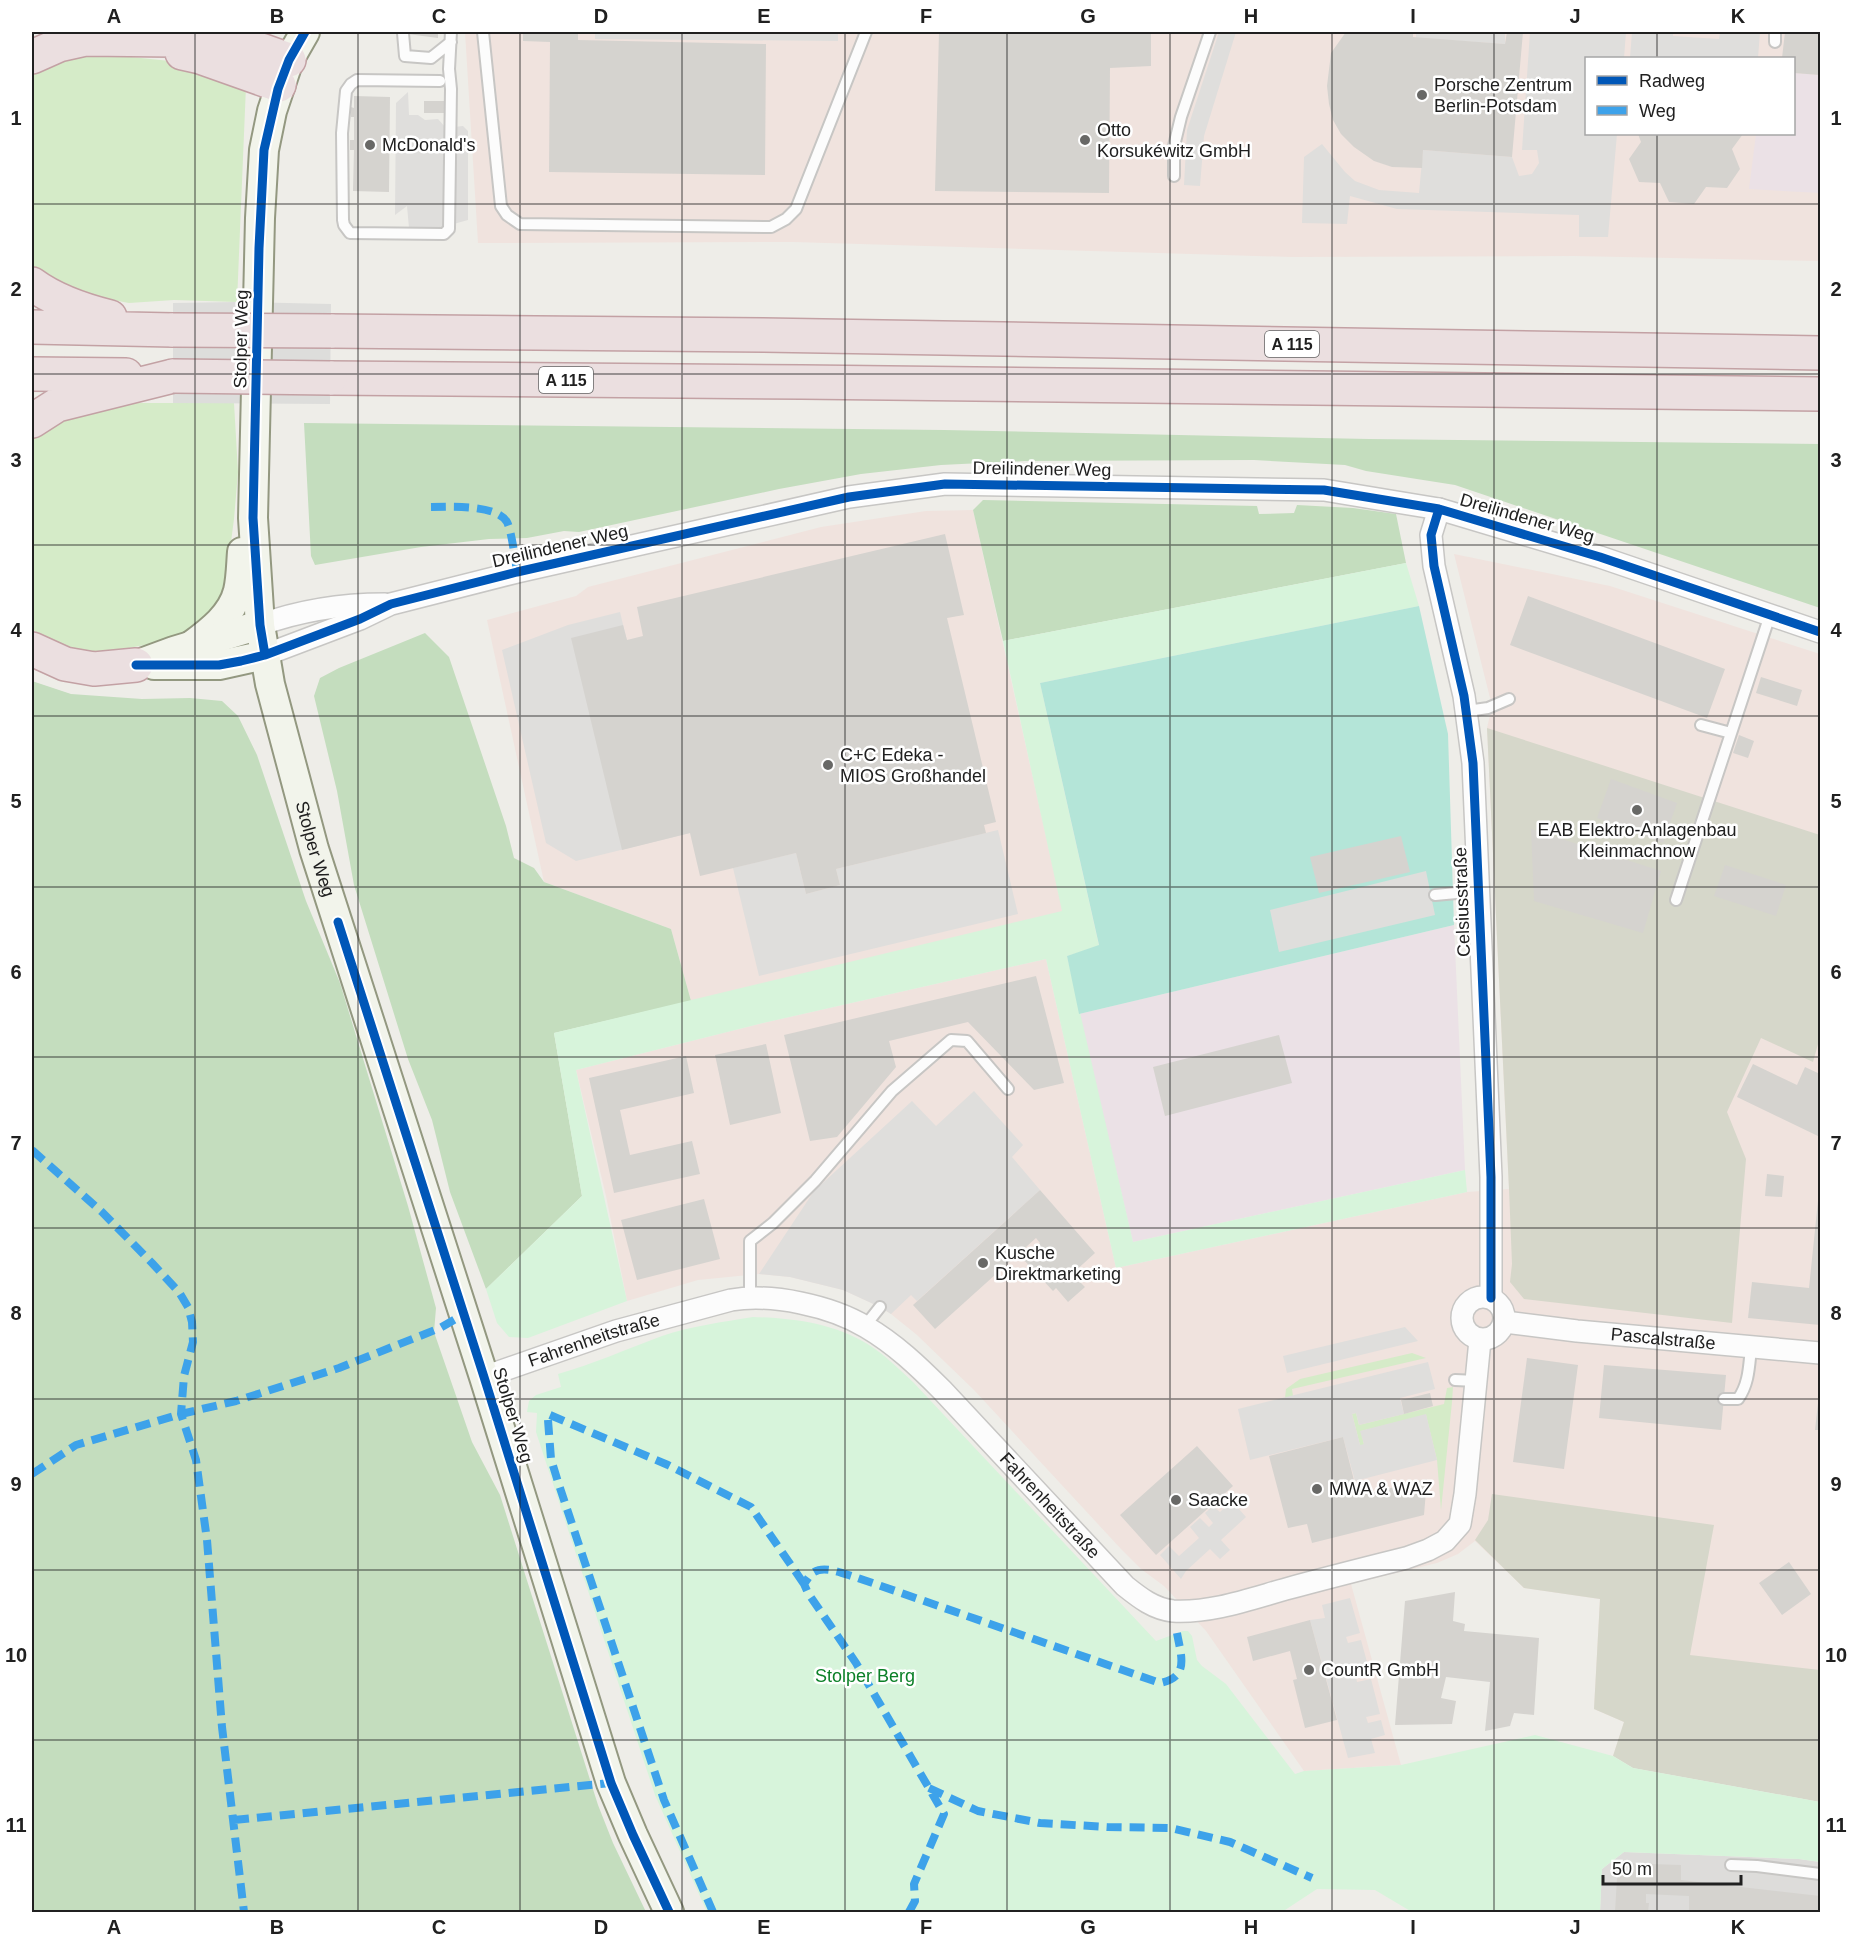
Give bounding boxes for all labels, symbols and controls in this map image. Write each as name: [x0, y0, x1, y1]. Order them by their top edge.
text: A: [107, 5, 121, 27]
text: B: [270, 5, 284, 27]
text: C: [432, 5, 446, 27]
text: D: [594, 5, 608, 27]
text: E: [757, 5, 771, 27]
text: F: [920, 5, 932, 27]
text: G: [1080, 5, 1096, 27]
text: H: [1244, 5, 1258, 27]
text: I: [1410, 5, 1416, 27]
text: J: [1569, 5, 1581, 27]
text: K: [1731, 5, 1746, 27]
legend: [1585, 57, 1795, 135]
text: Radweg: [1639, 71, 1705, 91]
place label: Porsche Zentrum Berlin-Potsdam: [1434, 75, 1572, 116]
marker: Porsche Zentrum Berlin-Potsdam: [1415, 88, 1429, 102]
text: Weg: [1639, 101, 1676, 121]
text: 1: [10, 107, 22, 129]
text: 1: [1830, 107, 1842, 129]
place label: Otto Korsukéwitz GmbH: [1097, 120, 1251, 161]
marker: Otto Korsukéwitz GmbH: [1078, 133, 1092, 147]
place label: McDonald's: [382, 135, 475, 155]
marker: McDonald's: [363, 138, 377, 152]
text: 2: [10, 278, 22, 300]
text: 2: [1830, 278, 1842, 300]
street label: Stolper Weg: [230, 289, 252, 389]
road number: A 115: [1265, 331, 1319, 357]
road number: A 115: [539, 367, 593, 393]
text: 3: [10, 449, 22, 471]
text: 3: [1830, 449, 1842, 471]
street label: Dreilindener Weg: [972, 458, 1112, 480]
street label: Dreilindener Weg: [1458, 489, 1596, 547]
street label: Dreilindener Weg: [490, 521, 630, 571]
text: 4: [10, 619, 22, 641]
text: 4: [1830, 619, 1842, 641]
place label: C+C Edeka - MIOS Großhandel: [840, 745, 986, 786]
marker: C+C Edeka - MIOS Großhandel: [821, 758, 835, 772]
text: 5: [10, 790, 22, 812]
text: 5: [1830, 790, 1842, 812]
street label: Stolper Weg: [292, 799, 339, 899]
marker: EAB Elektro-Anlagenbau Kleinmachnow: [1630, 803, 1644, 817]
place label: EAB Elektro-Anlagenbau Kleinmachnow: [1537, 820, 1737, 861]
street label: Celsiusstraße: [1450, 847, 1474, 957]
text: 6: [10, 961, 22, 983]
text: 6: [1830, 961, 1842, 983]
text: 7: [10, 1132, 22, 1154]
text: 7: [1830, 1132, 1842, 1154]
place label: Kusche Direktmarketing: [995, 1243, 1121, 1284]
marker: Kusche Direktmarketing: [976, 1256, 990, 1270]
text: 8: [10, 1302, 22, 1324]
text: 8: [1830, 1302, 1842, 1324]
street label: Fahrenheitstraße: [525, 1310, 662, 1371]
street label: Pascalstraße: [1610, 1324, 1716, 1353]
street label: Stolper Weg: [489, 1365, 537, 1465]
street label: Fahrenheitstraße: [996, 1449, 1104, 1563]
text: 9: [10, 1473, 22, 1495]
text: 9: [1830, 1473, 1842, 1495]
place label: MWA & WAZ: [1329, 1479, 1433, 1499]
marker: MWA & WAZ: [1310, 1482, 1324, 1496]
place label: Saacke: [1188, 1490, 1248, 1510]
marker: Saacke: [1169, 1493, 1183, 1507]
text: 10: [5, 1644, 27, 1666]
text: 10: [1825, 1644, 1847, 1666]
place label: CountR GmbH: [1321, 1660, 1439, 1680]
marker: CountR GmbH: [1302, 1663, 1316, 1677]
park label: Stolper Berg: [815, 1666, 915, 1686]
text: 11: [5, 1814, 27, 1836]
text: 11: [1825, 1814, 1847, 1836]
scale bar: [1603, 1848, 1741, 1886]
text: 50 m: [1612, 1859, 1652, 1879]
text: A: [107, 1916, 121, 1938]
text: B: [270, 1916, 284, 1938]
text: C: [432, 1916, 446, 1938]
text: D: [594, 1916, 608, 1938]
text: E: [757, 1916, 771, 1938]
text: F: [920, 1916, 932, 1938]
text: G: [1080, 1916, 1096, 1938]
text: H: [1244, 1916, 1258, 1938]
text: I: [1410, 1916, 1416, 1938]
text: J: [1569, 1916, 1581, 1938]
text: K: [1731, 1916, 1746, 1938]

